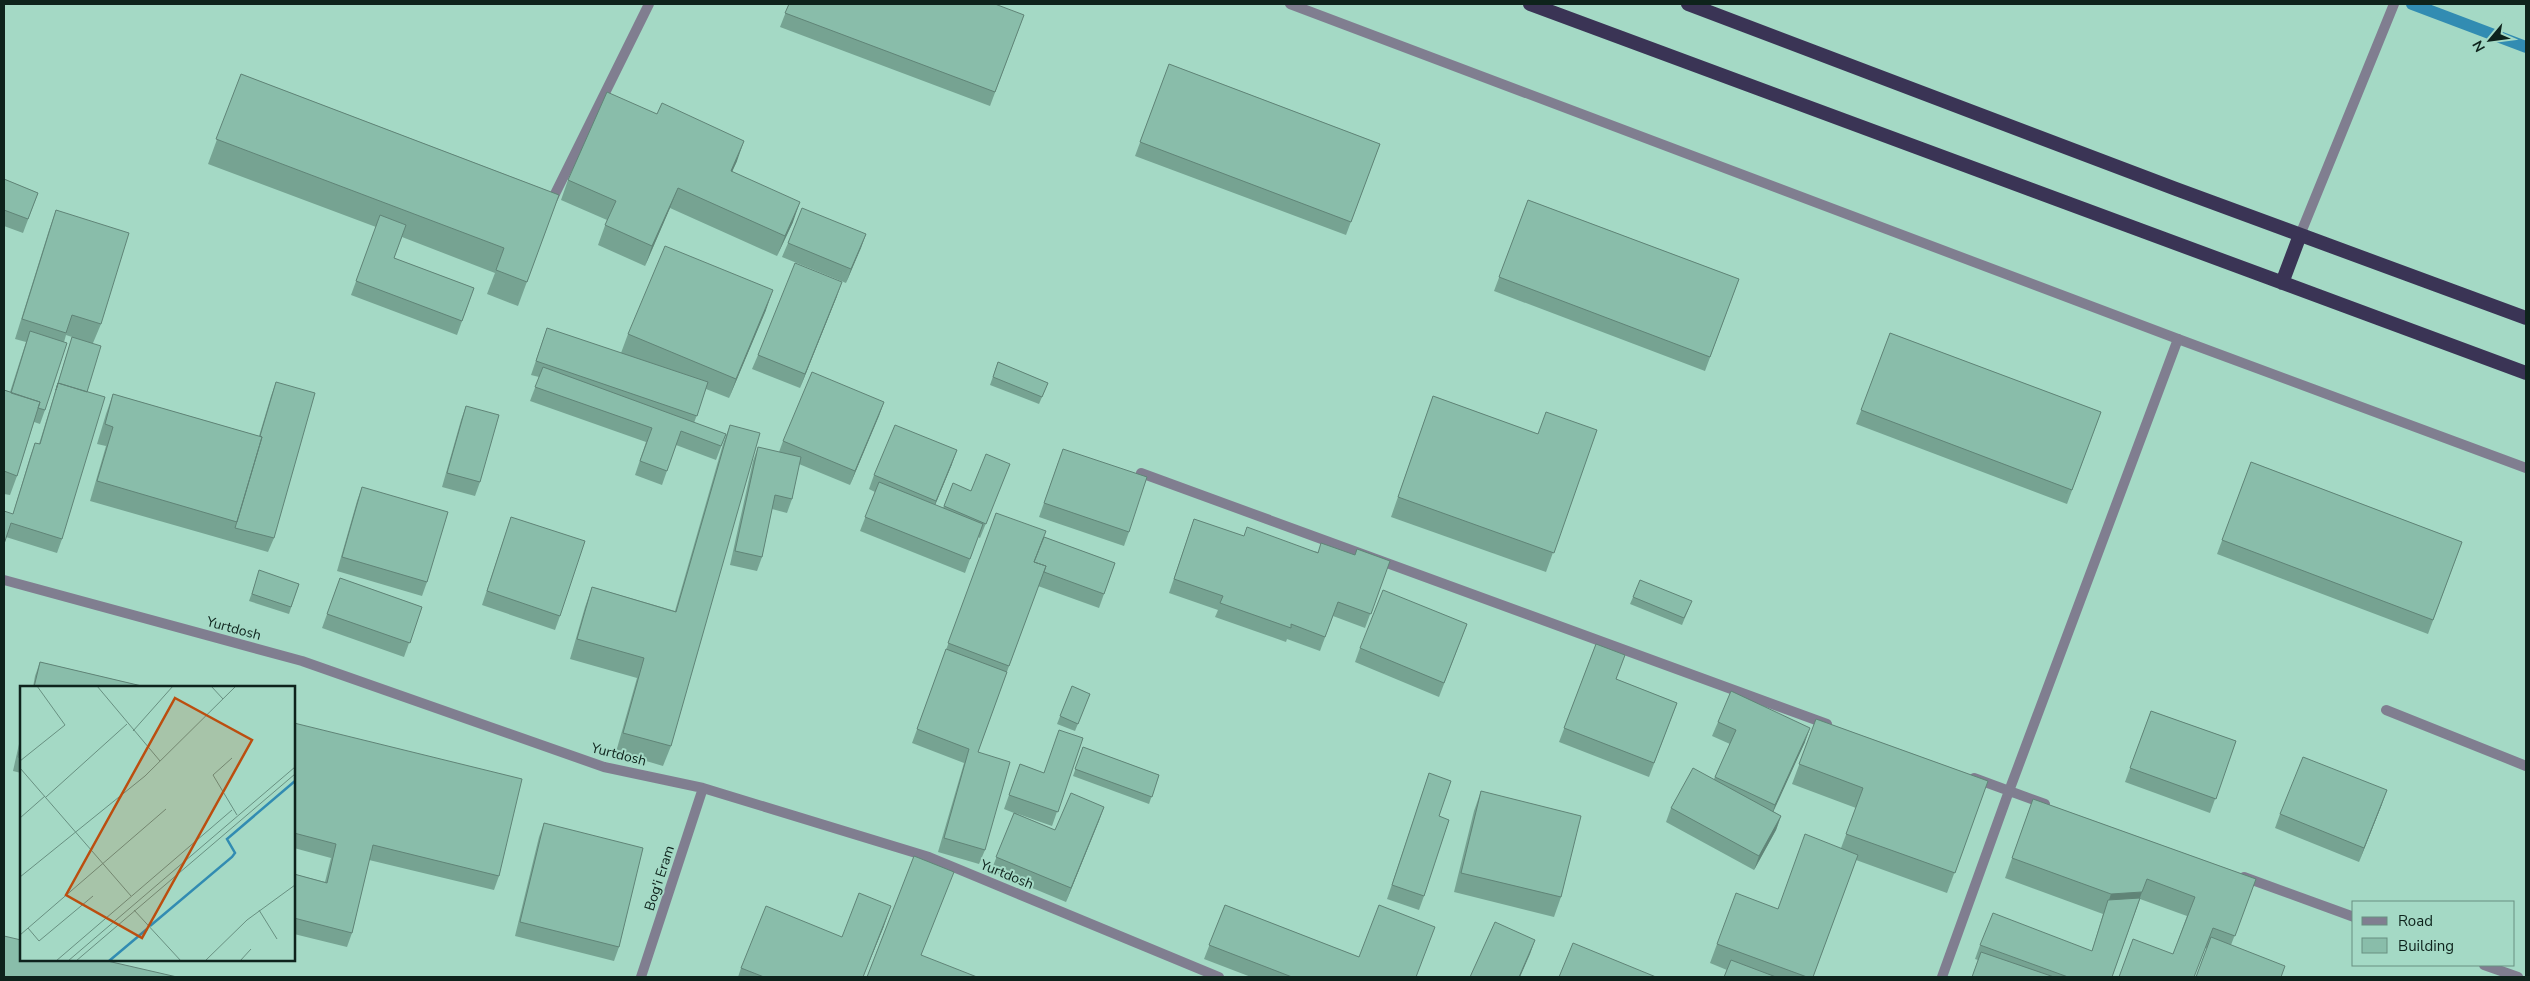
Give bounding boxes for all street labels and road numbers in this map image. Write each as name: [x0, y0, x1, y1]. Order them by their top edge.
street label: Yurtdosh: [203, 612, 263, 645]
street label: Yurtdosh: [588, 738, 648, 770]
street label: Bog'i Eram: [640, 843, 679, 913]
street label: Yurtdosh: [976, 855, 1036, 894]

